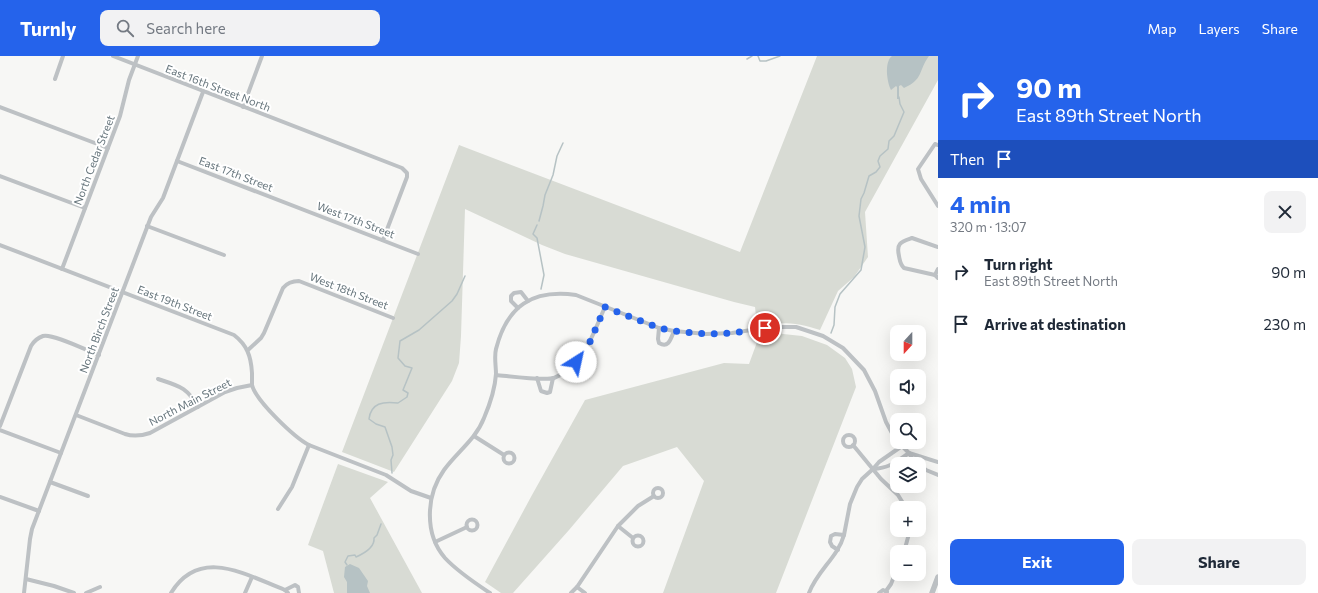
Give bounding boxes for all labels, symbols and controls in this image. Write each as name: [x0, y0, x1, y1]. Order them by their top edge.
search box: [100, 10, 380, 46]
text: Turnly: [20, 17, 76, 40]
icon: search: [114, 17, 136, 39]
text: Search here: [146, 19, 226, 37]
text: Map: [1148, 20, 1176, 37]
text: Layers: [1198, 20, 1240, 37]
text: Share: [1262, 20, 1298, 37]
street label: East 16th Street North: [164, 61, 273, 114]
text: 90 m: [1016, 70, 1082, 104]
icon: right: [950, 72, 1002, 124]
text: East 89th Street North: [1016, 104, 1202, 126]
street label: North Cedar Street: [70, 113, 117, 207]
icon: arrive: [993, 148, 1015, 170]
text: Then: [950, 150, 985, 168]
street label: East 17th Street: [197, 153, 276, 194]
text: 4 min: [950, 189, 1011, 218]
button: close: [1264, 191, 1306, 233]
street label: West 17th Street: [315, 199, 397, 241]
text: 320 m · 13:07: [950, 219, 1026, 235]
text: Turn right: [984, 255, 1053, 273]
icon: right: [950, 261, 972, 283]
text: 90 m: [1271, 263, 1306, 281]
street label: West 18th Street: [308, 270, 391, 312]
text: East 89th Street North: [984, 273, 1118, 289]
street label: East 19th Street: [136, 282, 215, 323]
street label: North Birch Street: [76, 284, 121, 375]
pin: [748, 311, 782, 345]
icon: arrive: [950, 313, 972, 335]
text: Arrive at destination: [984, 315, 1126, 333]
text: 230 m: [1263, 315, 1306, 333]
icon: arrive: [754, 317, 776, 339]
north arrow: [890, 325, 926, 361]
map controls: [890, 325, 926, 581]
position arrow: [555, 341, 597, 383]
button: sound: [890, 369, 926, 405]
street label: North Main Street: [146, 375, 234, 428]
button: search: [890, 413, 926, 449]
button: layers: [890, 457, 926, 493]
button: +: [890, 501, 926, 537]
button: Exit: [950, 539, 1124, 585]
button: Share: [1132, 539, 1306, 585]
button: −: [890, 545, 926, 581]

